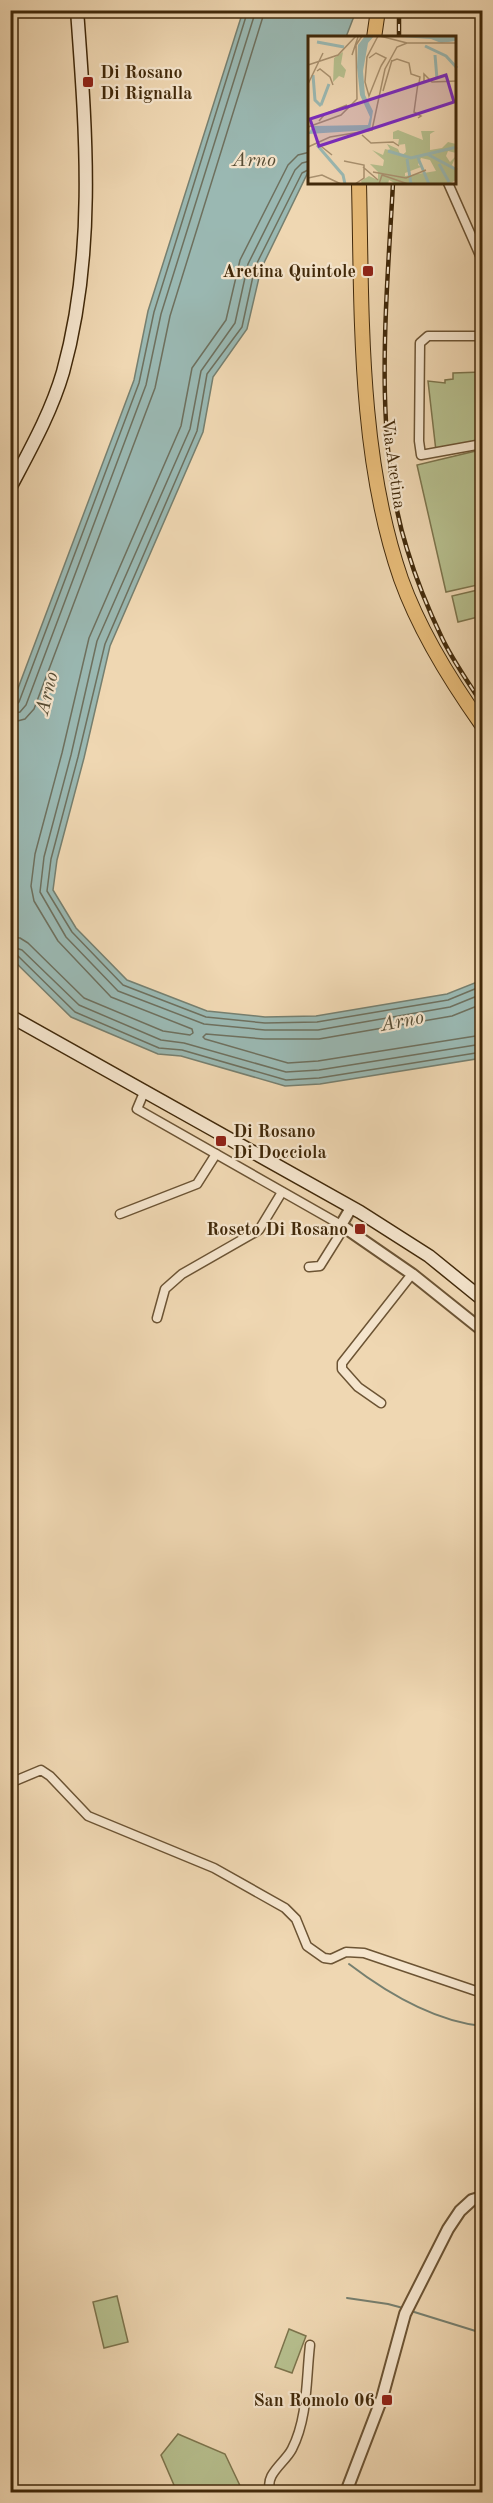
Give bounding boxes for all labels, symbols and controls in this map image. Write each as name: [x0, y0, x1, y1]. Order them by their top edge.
inset map: [308, 36, 457, 184]
place label: Di Rosano Di Rignalla: [100, 64, 192, 103]
marker: Di Rosano Di Rignalla: [81, 75, 95, 89]
water label: Arno: [231, 151, 276, 171]
place label: Aretina Quintole: [222, 263, 356, 281]
marker: Aretina Quintole: [361, 264, 375, 278]
street label: Via Aretina: [378, 418, 408, 511]
water label: Arno: [33, 670, 63, 718]
water label: Arno: [378, 1008, 426, 1036]
place label: Di Rosano Di Docciola: [233, 1123, 327, 1162]
marker: Di Rosano Di Docciola: [214, 1134, 228, 1148]
place label: Roseto Di Rosano: [206, 1221, 348, 1239]
marker: Roseto Di Rosano: [353, 1222, 367, 1236]
place label: San Romolo 06: [253, 2392, 375, 2410]
marker: San Romolo 06: [380, 2393, 394, 2407]

